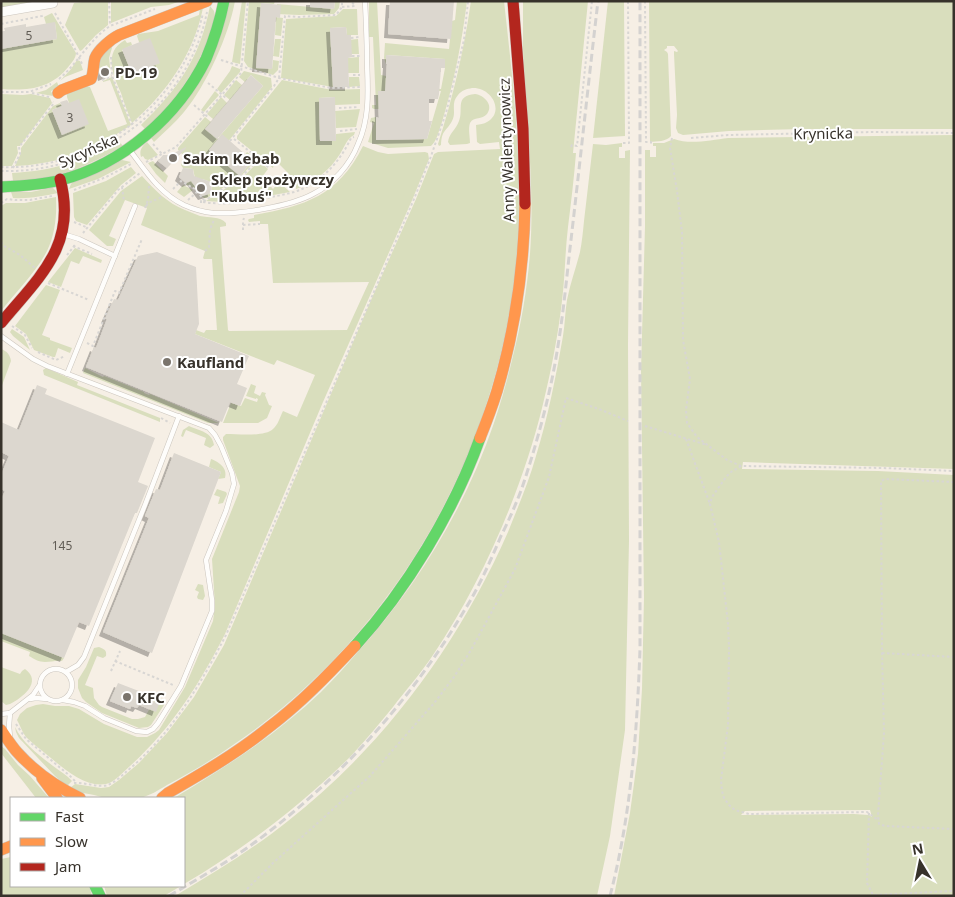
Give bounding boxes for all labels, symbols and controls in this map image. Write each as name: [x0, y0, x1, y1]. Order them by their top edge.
house number: 5: [26, 27, 33, 44]
place label: PD-19: [115, 62, 158, 82]
marker: PD-19: [99, 66, 111, 78]
street label: Anny Walentynowicz: [493, 78, 519, 222]
house number: 3: [67, 109, 74, 126]
street label: Krynicka: [793, 122, 853, 144]
street label: Sycyńska: [55, 128, 121, 172]
place label: Sakim Kebab: [183, 148, 279, 168]
marker: Sakim Kebab: [167, 152, 179, 164]
place label: Sklep spożywczy "Kubuś": [211, 169, 335, 206]
marker: Sklep spożywczy "Kubuś": [195, 182, 207, 194]
place label: Kaufland: [177, 352, 244, 372]
marker: Kaufland: [161, 356, 173, 368]
house number: 145: [52, 537, 72, 554]
place label: KFC: [137, 687, 165, 707]
marker: KFC: [121, 691, 133, 703]
legend: [10, 797, 185, 887]
text: Fast: [55, 806, 84, 826]
text: Slow: [55, 831, 88, 851]
north arrow: [895, 837, 945, 887]
text: N: [910, 838, 925, 859]
text: Jam: [53, 856, 82, 876]

